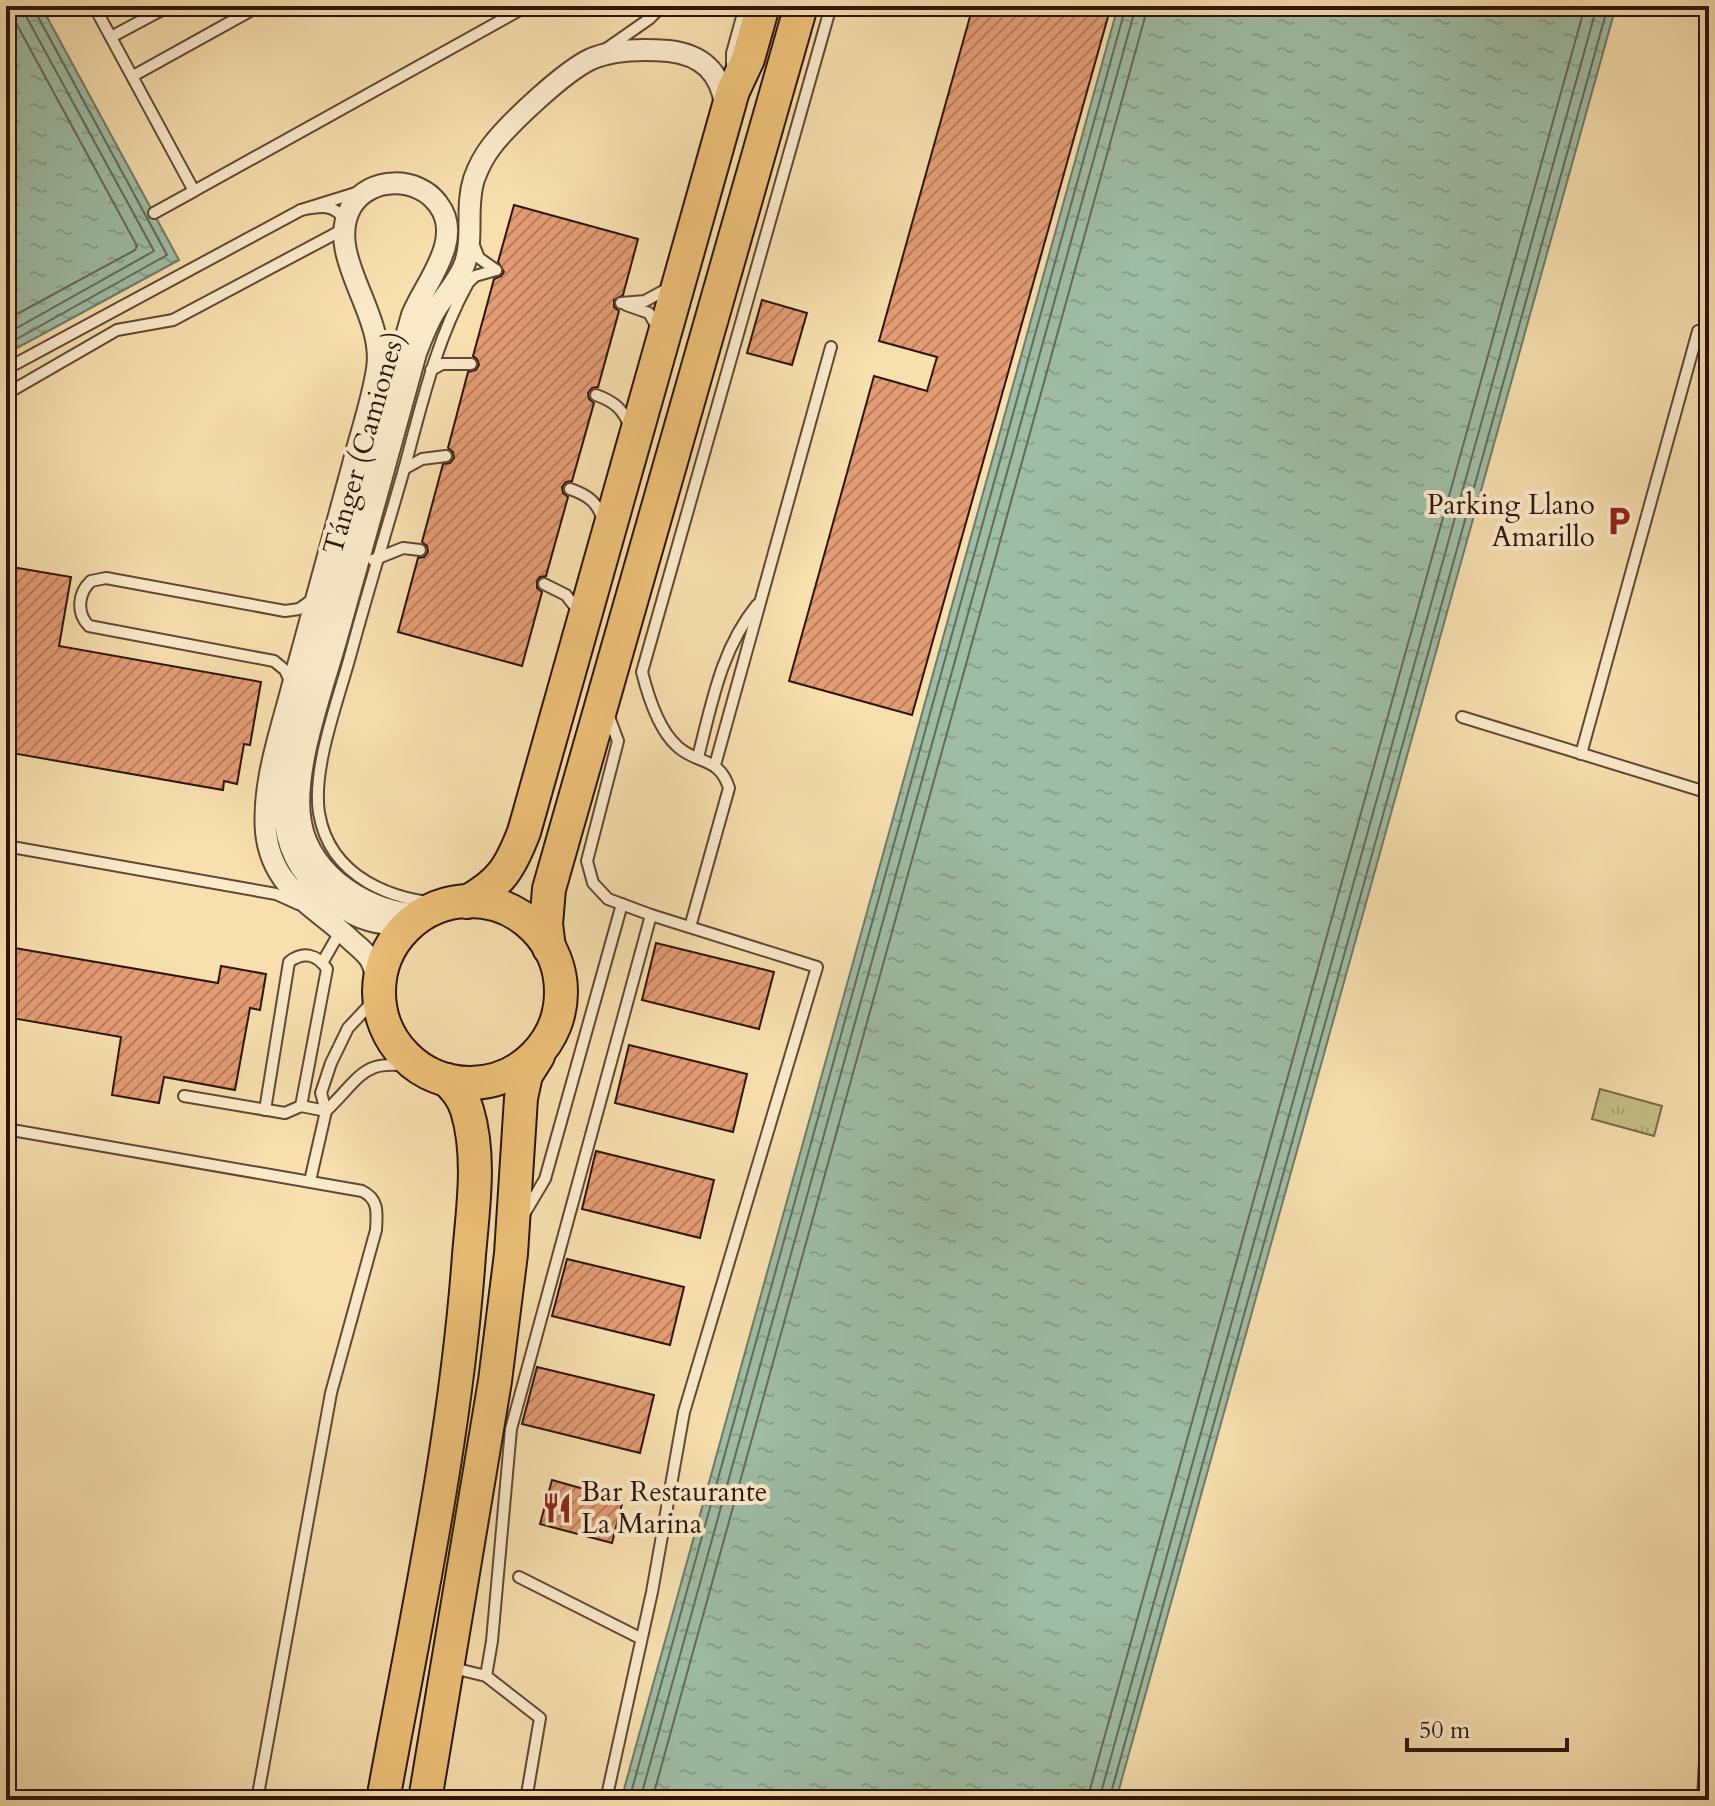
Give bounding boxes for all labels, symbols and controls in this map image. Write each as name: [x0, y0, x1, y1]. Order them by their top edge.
street label: Tánger (Camiones): [314, 327, 414, 559]
place label: Parking Llano Amarillo: [1427, 486, 1595, 556]
parking icon: Parking Llano Amarillo: [1602, 504, 1636, 538]
place label: Bar Restaurante La Marina: [581, 1473, 767, 1543]
restaurant icon: Bar Restaurante La Marina: [540, 1491, 574, 1525]
scale bar: [1407, 1702, 1567, 1752]
text: 50 m: [1419, 1714, 1471, 1747]

